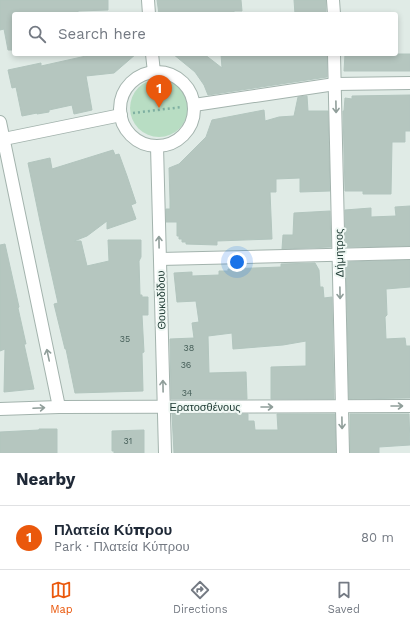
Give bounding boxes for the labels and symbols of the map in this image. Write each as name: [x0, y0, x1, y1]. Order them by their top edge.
pin: 1: [146, 75, 172, 108]
one-way arrow: [332, 100, 339, 113]
street label: Δήμητρος: [333, 229, 346, 277]
one-way arrow: [156, 236, 163, 249]
your location: [227, 252, 247, 272]
street label: Θουκυδίδου: [154, 270, 169, 330]
one-way arrow: [336, 286, 344, 299]
house number: 35: [120, 334, 130, 344]
house number: 38: [184, 343, 194, 353]
one-way arrow: [44, 349, 52, 362]
house number: 36: [181, 360, 191, 370]
one-way arrow: [159, 380, 167, 393]
house number: 34: [182, 388, 193, 398]
street label: Ερατοσθένους: [169, 401, 241, 414]
one-way arrow: [390, 402, 403, 410]
one-way arrow: [260, 403, 273, 411]
one-way arrow: [32, 404, 45, 411]
one-way arrow: [339, 416, 346, 429]
house number: 31: [124, 436, 132, 446]

